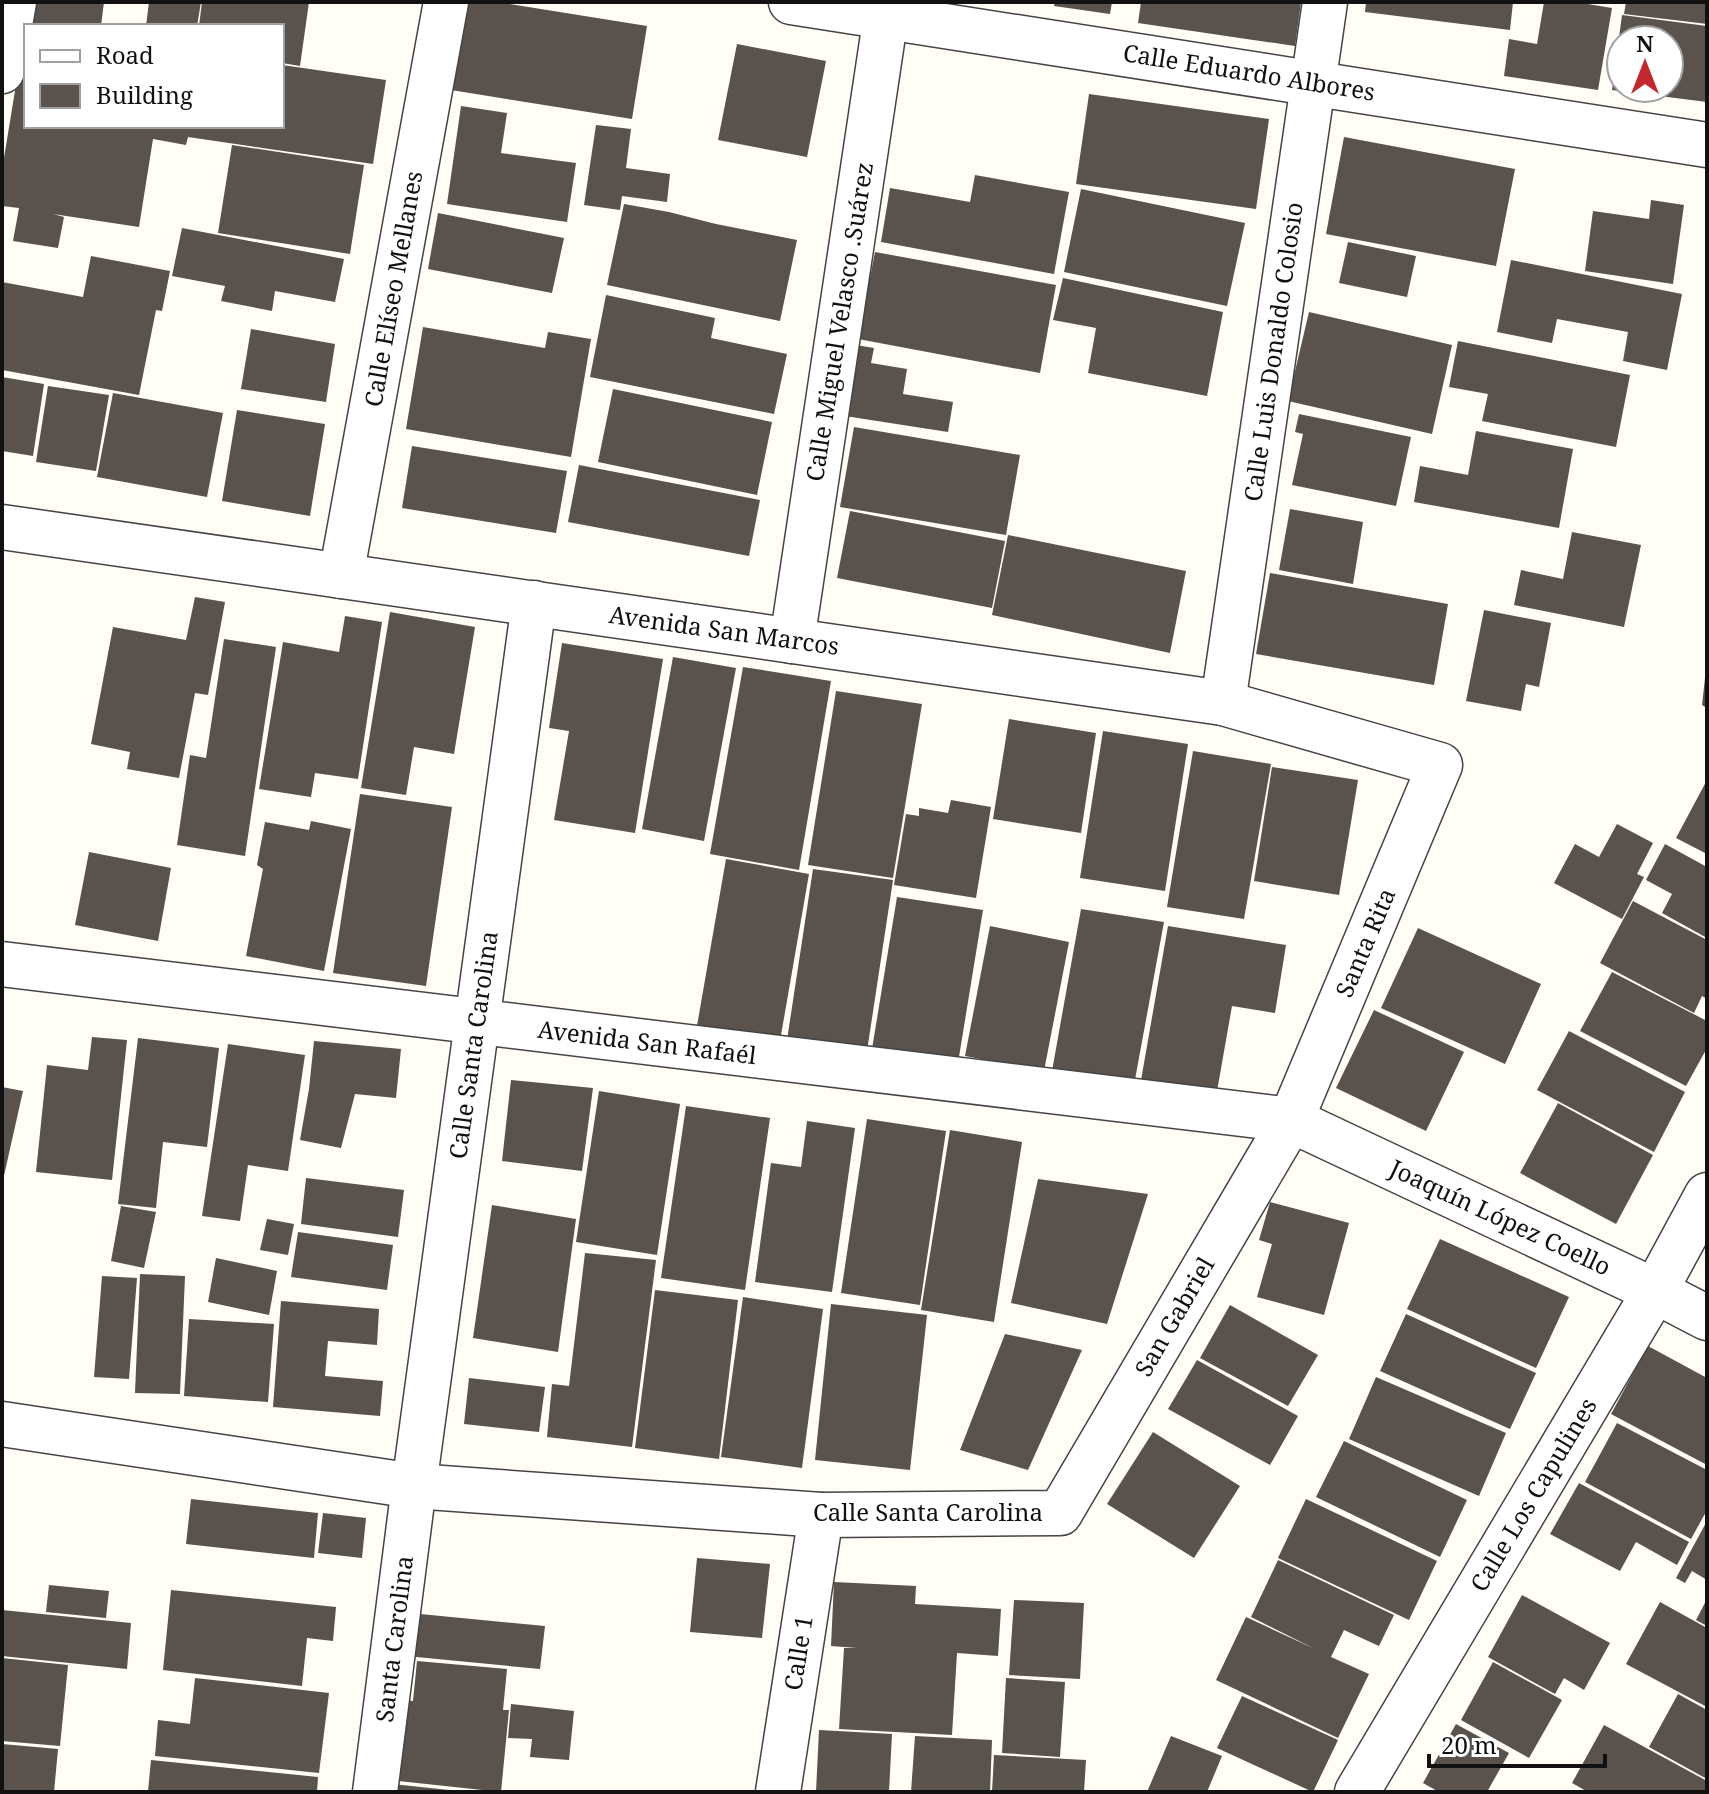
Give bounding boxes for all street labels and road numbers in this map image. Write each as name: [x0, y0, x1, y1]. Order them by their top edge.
street label: Calle Eduardo Albores: [1121, 35, 1378, 108]
street label: Calle Miguel Velasco .Suárez: [797, 160, 880, 484]
street label: Calle Elíseo Mellanes: [356, 168, 430, 409]
street label: Calle Luis Donaldo Colosio: [1235, 200, 1310, 504]
street label: Avenida San Marcos: [607, 597, 841, 662]
street label: Santa Rita: [1327, 883, 1402, 1002]
street label: Calle Santa Carolina: [440, 929, 505, 1161]
street label: Avenida San Rafaél: [536, 1012, 759, 1071]
street label: Joaquín López Coello: [1384, 1150, 1617, 1282]
street label: San Gabriel: [1126, 1250, 1222, 1382]
street label: Calle Los Capulines: [1462, 1391, 1604, 1597]
street label: Calle Santa Carolina: [813, 1495, 1043, 1528]
street label: Santa Carolina: [367, 1554, 420, 1724]
street label: Calle 1: [775, 1613, 820, 1693]

